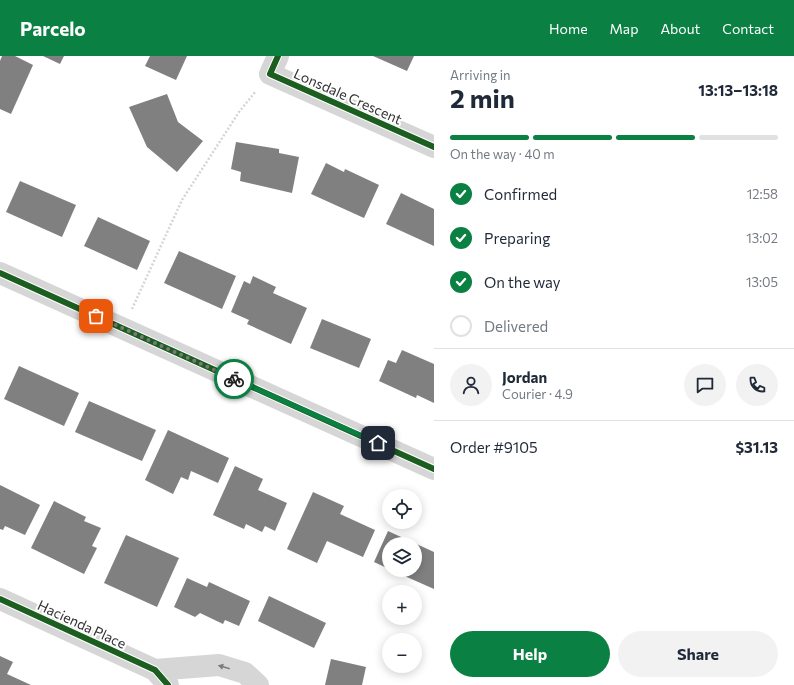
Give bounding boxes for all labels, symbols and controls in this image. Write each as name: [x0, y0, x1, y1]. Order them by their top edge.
text: Parcelo: [20, 17, 86, 40]
text: Home: [549, 20, 588, 37]
text: Map: [610, 20, 638, 37]
text: About: [660, 20, 700, 37]
text: Contact: [722, 20, 774, 37]
street label: Lonsdale Crescent: [291, 65, 405, 128]
text: Arriving in: [450, 67, 510, 83]
text: 13:13–13:18: [698, 81, 778, 99]
text: 2 min: [450, 82, 515, 113]
text: On the way · 40 m: [450, 146, 555, 162]
icon: check: [450, 183, 472, 205]
text: Confirmed: [484, 185, 557, 203]
text: 12:58: [747, 186, 778, 202]
icon: check: [450, 227, 472, 249]
text: Preparing: [484, 229, 550, 247]
text: 13:02: [746, 230, 778, 246]
icon: check: [450, 271, 472, 293]
text: On the way: [484, 273, 561, 291]
text: 13:05: [746, 274, 778, 290]
pin: [79, 299, 113, 333]
icon: bag: [85, 305, 107, 327]
text: Delivered: [484, 317, 548, 335]
courier: [214, 359, 254, 399]
button: person: [450, 364, 492, 406]
button: chat: [684, 364, 726, 406]
button: phone: [736, 364, 778, 406]
icon: bike: [223, 368, 245, 390]
text: Jordan: [502, 368, 547, 386]
text: Courier · 4.9: [502, 386, 573, 402]
pin: [361, 426, 395, 460]
icon: home: [367, 432, 389, 454]
text: Order #9105: [450, 438, 538, 456]
text: $31.13: [735, 438, 778, 456]
map controls: [382, 489, 422, 673]
button: locate: [382, 489, 422, 529]
button: layers: [382, 537, 422, 577]
button: +: [382, 585, 422, 625]
street label: Hacienda Place: [35, 596, 129, 652]
button: Help: [450, 631, 610, 677]
button: Share: [618, 631, 778, 677]
button: −: [382, 633, 422, 673]
one-way arrow: [218, 664, 230, 670]

